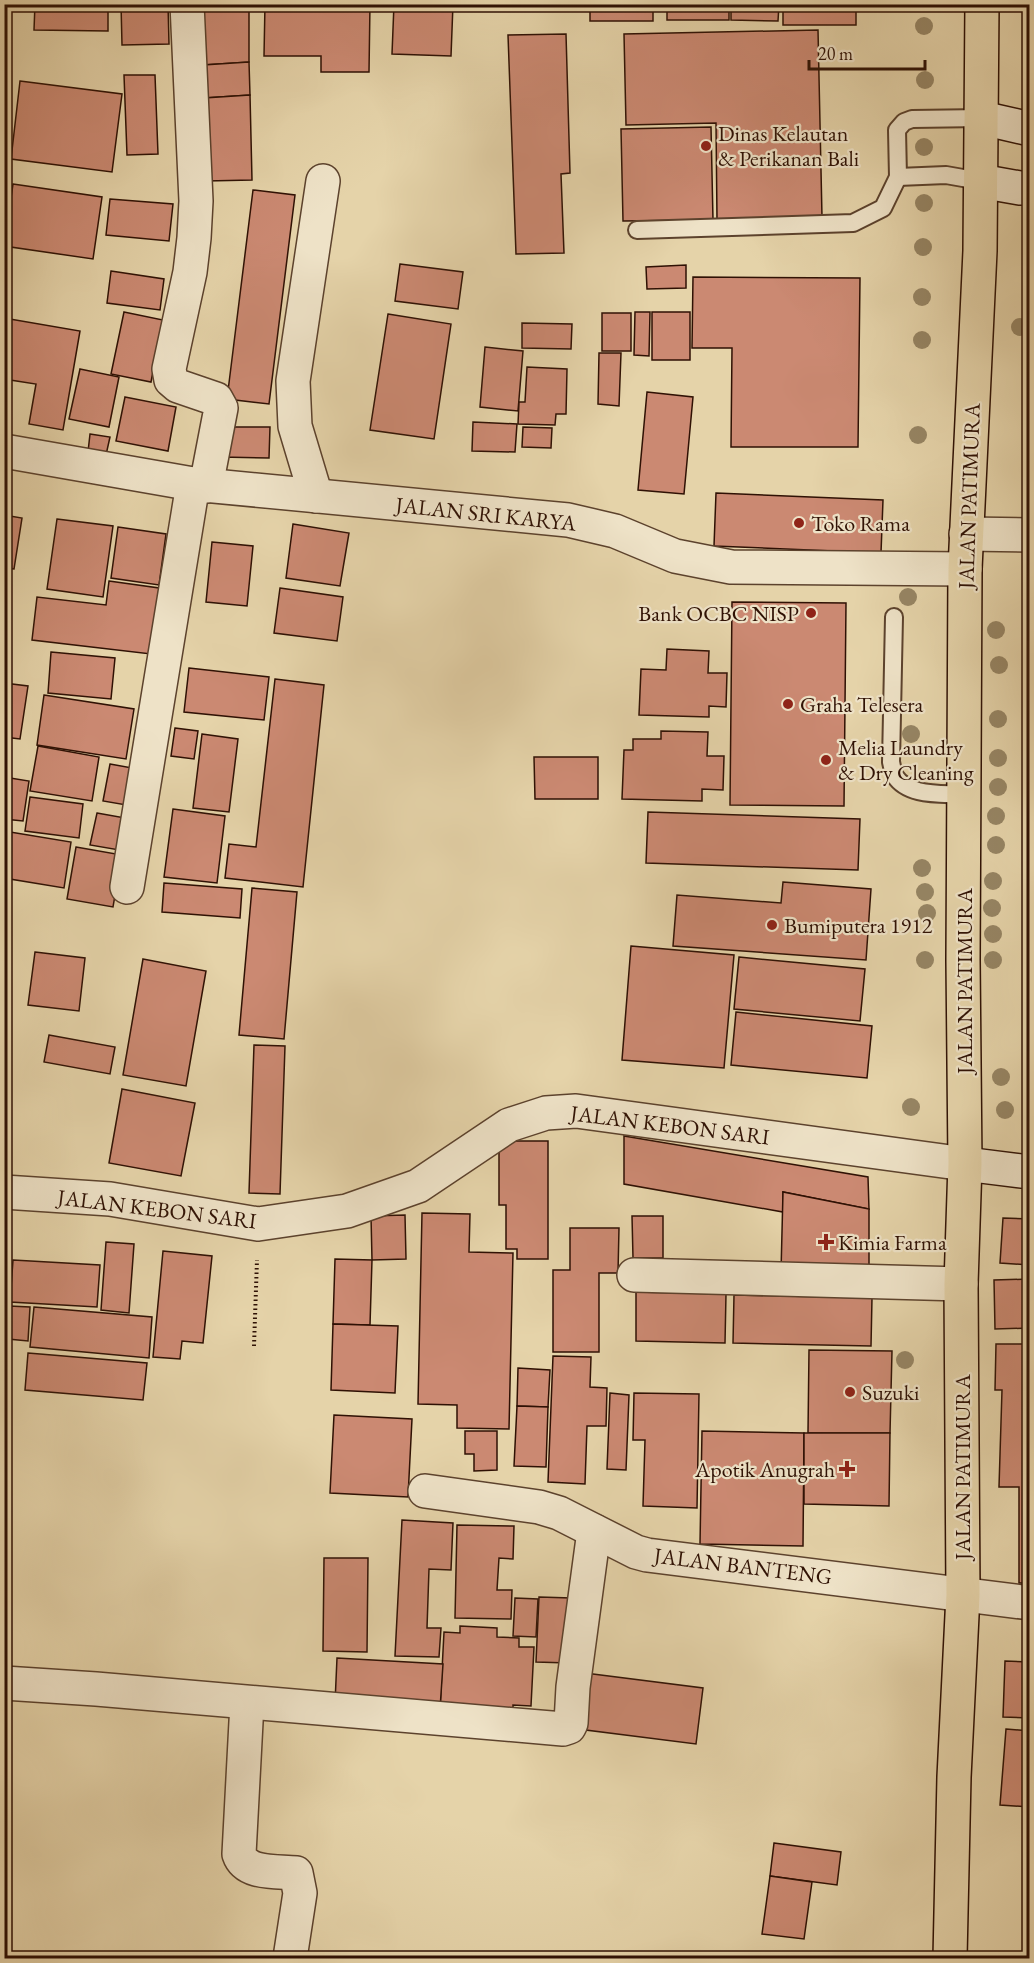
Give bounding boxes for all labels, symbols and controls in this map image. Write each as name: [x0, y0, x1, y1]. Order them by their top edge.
scale bar: [809, 33, 924, 71]
text: 20 m: [818, 42, 853, 65]
place label: Dinas Kelautan & Perikanan Bali: [718, 119, 859, 173]
marker: Dinas Kelautan & Perikanan Bali: [699, 139, 713, 153]
street label: JALAN PATIMURA: [951, 402, 987, 591]
street label: JALAN SRI KARYA: [392, 490, 578, 538]
place label: Toko Rama: [811, 509, 910, 538]
marker: Toko Rama: [792, 516, 806, 530]
place label: Bank OCBC NISP: [638, 599, 799, 628]
marker: Bank OCBC NISP: [804, 606, 818, 620]
place label: Graha Telesera: [800, 690, 924, 719]
marker: Graha Telesera: [781, 697, 795, 711]
place label: Melia Laundry & Dry Cleaning: [838, 733, 974, 787]
marker: Melia Laundry & Dry Cleaning: [819, 753, 833, 767]
street label: JALAN PATIMURA: [950, 887, 979, 1076]
place label: Bumiputera 1912: [784, 911, 933, 940]
marker: Bumiputera 1912: [765, 918, 779, 932]
street label: JALAN KEBON SARI: [567, 1098, 772, 1152]
street label: JALAN KEBON SARI: [54, 1182, 259, 1236]
place label: Kimia Farma: [838, 1228, 947, 1257]
marker: Kimia Farma: [819, 1235, 833, 1249]
street label: JALAN PATIMURA: [948, 1373, 977, 1562]
place label: Suzuki: [862, 1378, 919, 1407]
marker: Suzuki: [843, 1385, 857, 1399]
place label: Apotik Anugrah: [694, 1455, 835, 1484]
marker: Apotik Anugrah: [840, 1462, 854, 1476]
street label: JALAN BANTENG: [651, 1540, 833, 1591]

